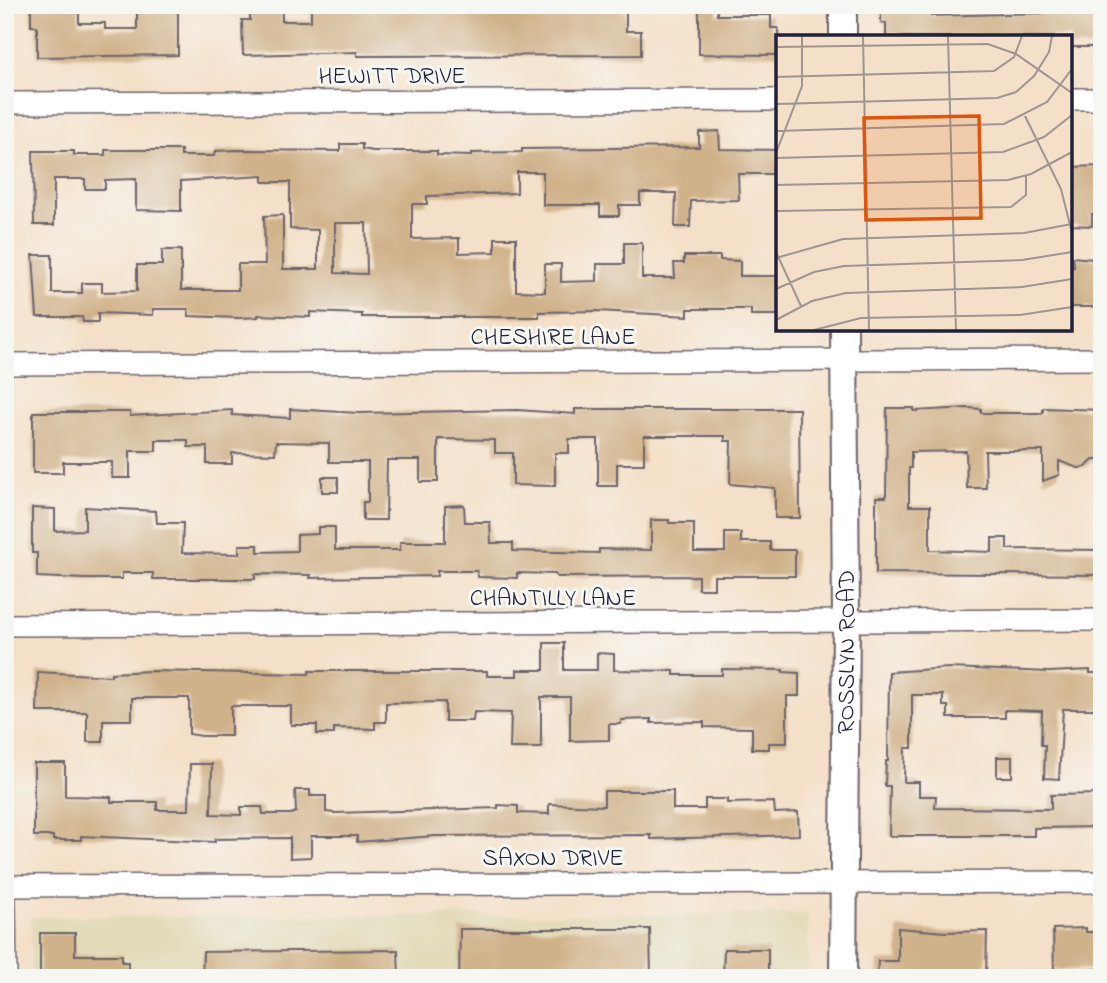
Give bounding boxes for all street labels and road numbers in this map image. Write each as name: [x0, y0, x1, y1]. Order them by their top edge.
street label: HEWITT DRIVE: [318, 60, 466, 95]
street label: CHESHIRE LANE: [471, 321, 635, 356]
street label: ROSSLYN ROAD: [830, 570, 866, 734]
street label: CHANTILLY LANE: [470, 582, 636, 617]
street label: SAXON DRIVE: [483, 842, 623, 877]

